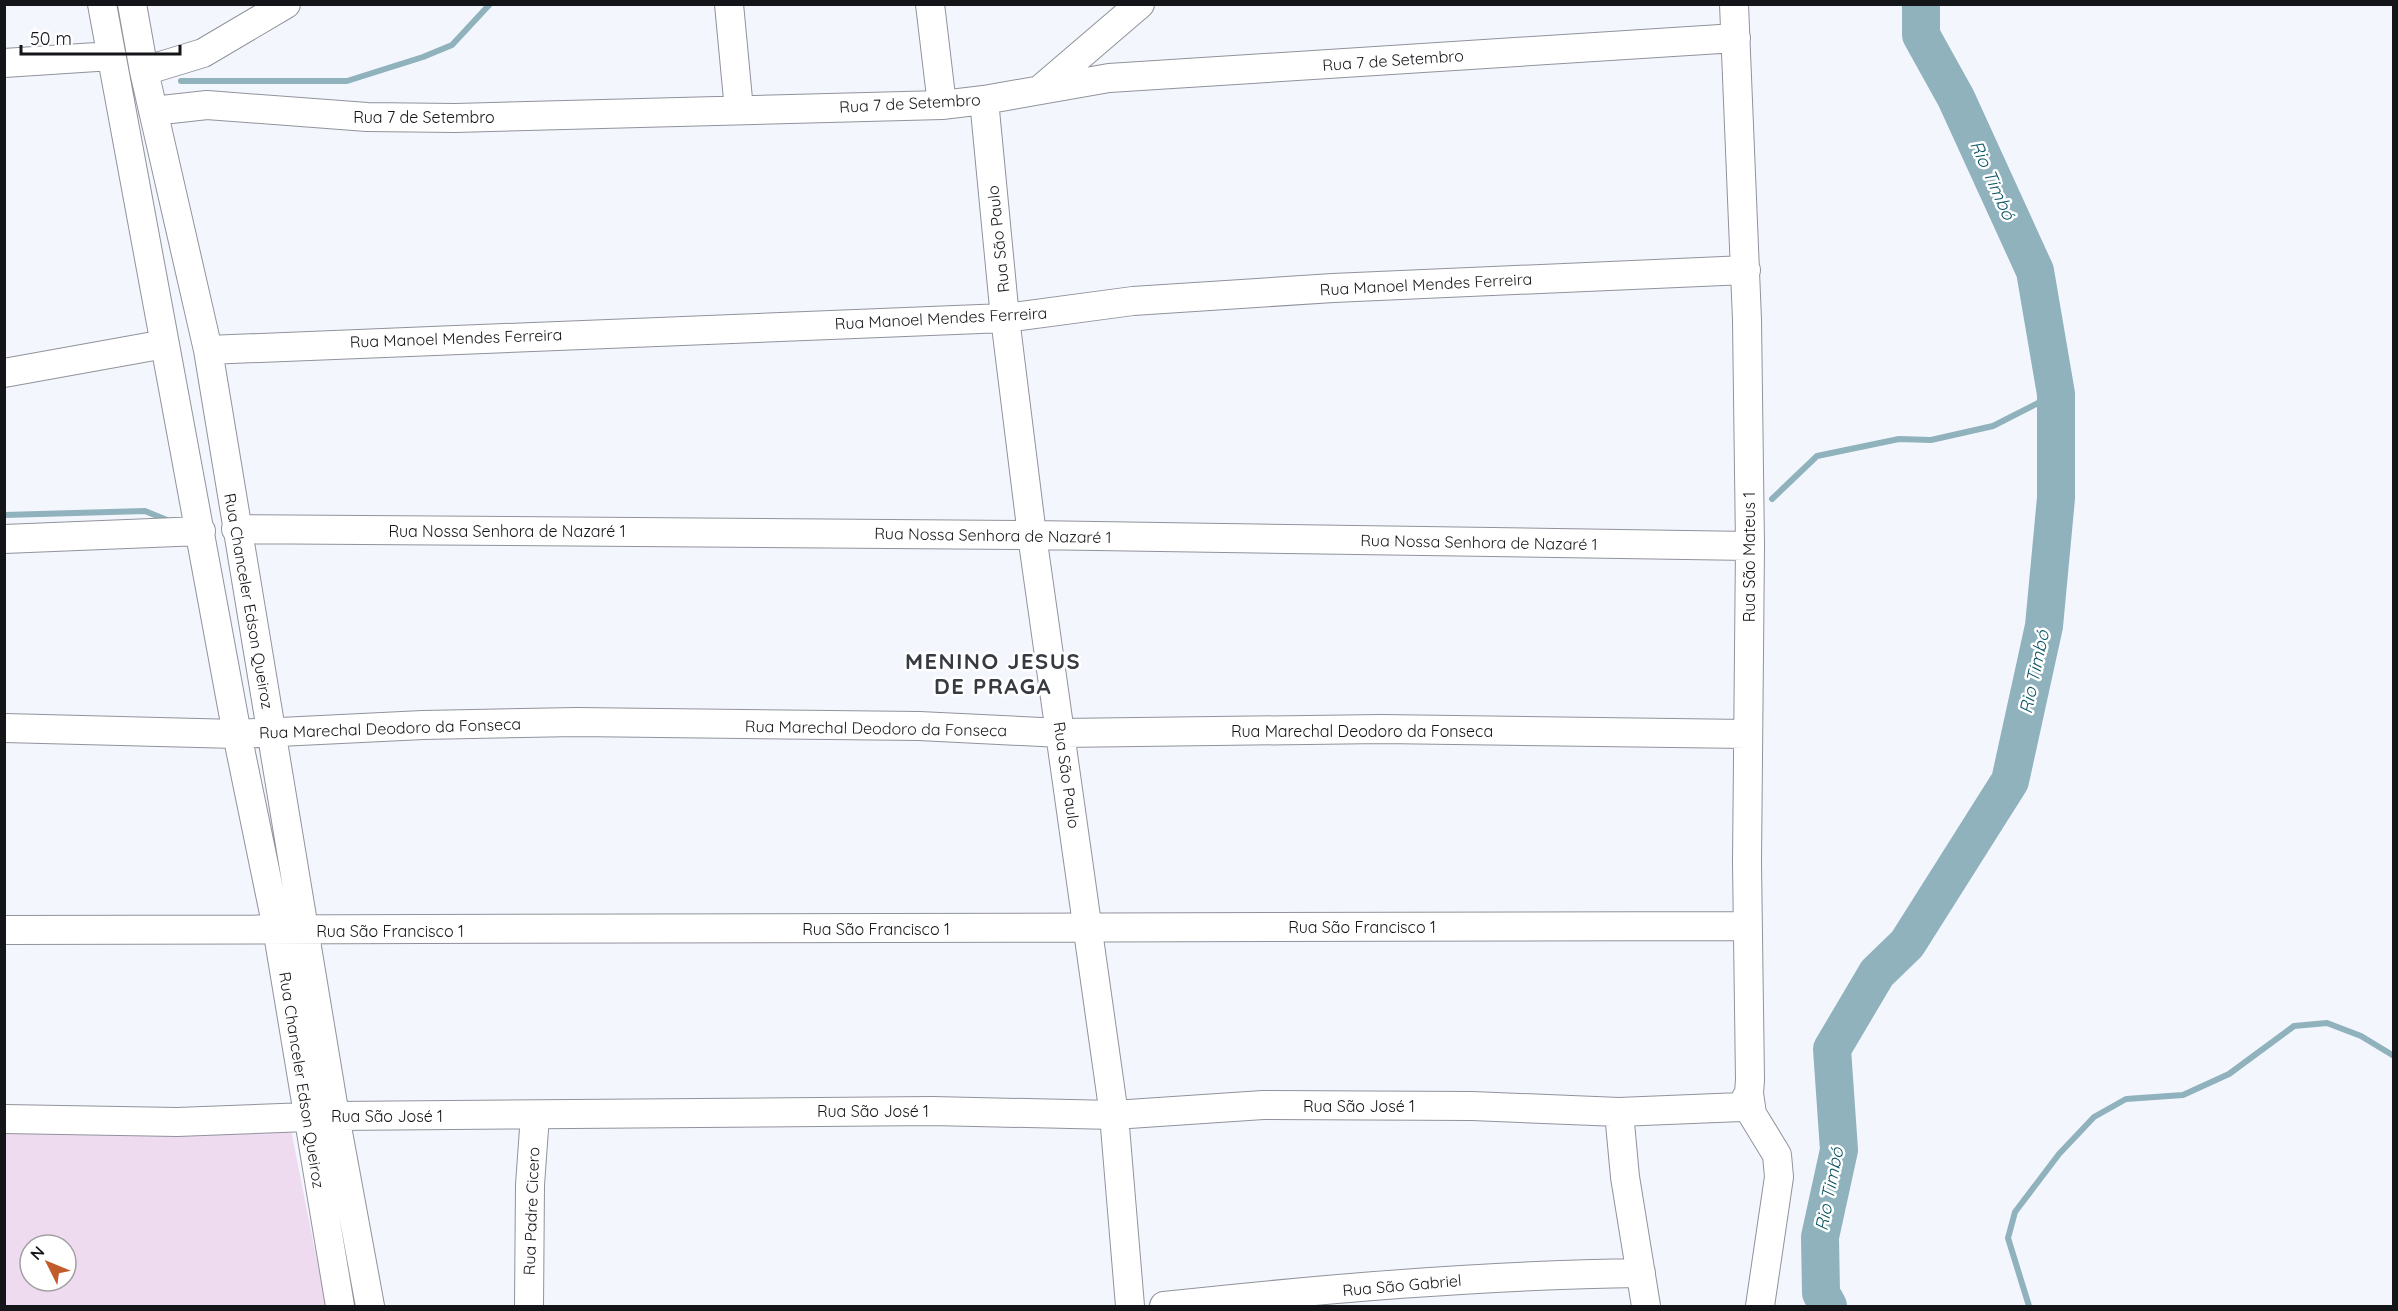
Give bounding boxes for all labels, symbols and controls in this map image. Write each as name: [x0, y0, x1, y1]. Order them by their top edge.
scale bar: [21, 18, 180, 56]
text: 50 m: [30, 27, 72, 50]
street label: Rua 7 de Setembro: [1322, 45, 1464, 75]
street label: Rua 7 de Setembro: [839, 89, 981, 117]
street label: Rua 7 de Setembro: [353, 107, 495, 127]
water label: Rio Timbó: [1965, 137, 2021, 224]
street label: Rua São Paulo: [982, 184, 1014, 294]
street label: Rua Manoel Mendes Ferreira: [1319, 268, 1533, 300]
street label: Rua Manoel Mendes Ferreira: [834, 302, 1048, 334]
street label: Rua Manoel Mendes Ferreira: [349, 324, 563, 352]
street label: Rua Chanceler Edson Queiroz: [220, 491, 278, 711]
street label: Rua São Mateus 1: [1739, 492, 1759, 622]
street label: Rua Nossa Senhora de Nazaré 1: [388, 521, 626, 541]
street label: Rua Nossa Senhora de Nazaré 1: [874, 523, 1112, 547]
street label: Rua Nossa Senhora de Nazaré 1: [1360, 530, 1598, 554]
water label: Rio Timbó: [2014, 627, 2054, 716]
district label: MENINO JESUS DE PRAGA: [905, 647, 1081, 700]
street label: Rua Marechal Deodoro da Fonseca: [259, 713, 521, 743]
street label: Rua Marechal Deodoro da Fonseca: [745, 716, 1007, 740]
street label: Rua São Paulo: [1050, 720, 1084, 830]
street label: Rua Marechal Deodoro da Fonseca: [1231, 721, 1493, 741]
street label: Rua São Francisco 1: [1288, 917, 1436, 937]
street label: Rua São Francisco 1: [802, 919, 950, 939]
street label: Rua São Francisco 1: [316, 921, 464, 941]
street label: Rua Chanceler Edson Queiroz: [275, 970, 329, 1190]
street label: Rua São José 1: [1303, 1096, 1415, 1116]
street label: Rua São José 1: [817, 1101, 929, 1121]
street label: Rua São José 1: [331, 1106, 443, 1126]
water label: Rio Timbó: [1810, 1144, 1849, 1233]
street label: Rua Padre Cicero: [519, 1146, 543, 1276]
north arrow: [18, 1233, 78, 1293]
text: N: [26, 1242, 48, 1264]
street label: Rua São Gabriel: [1342, 1270, 1462, 1300]

